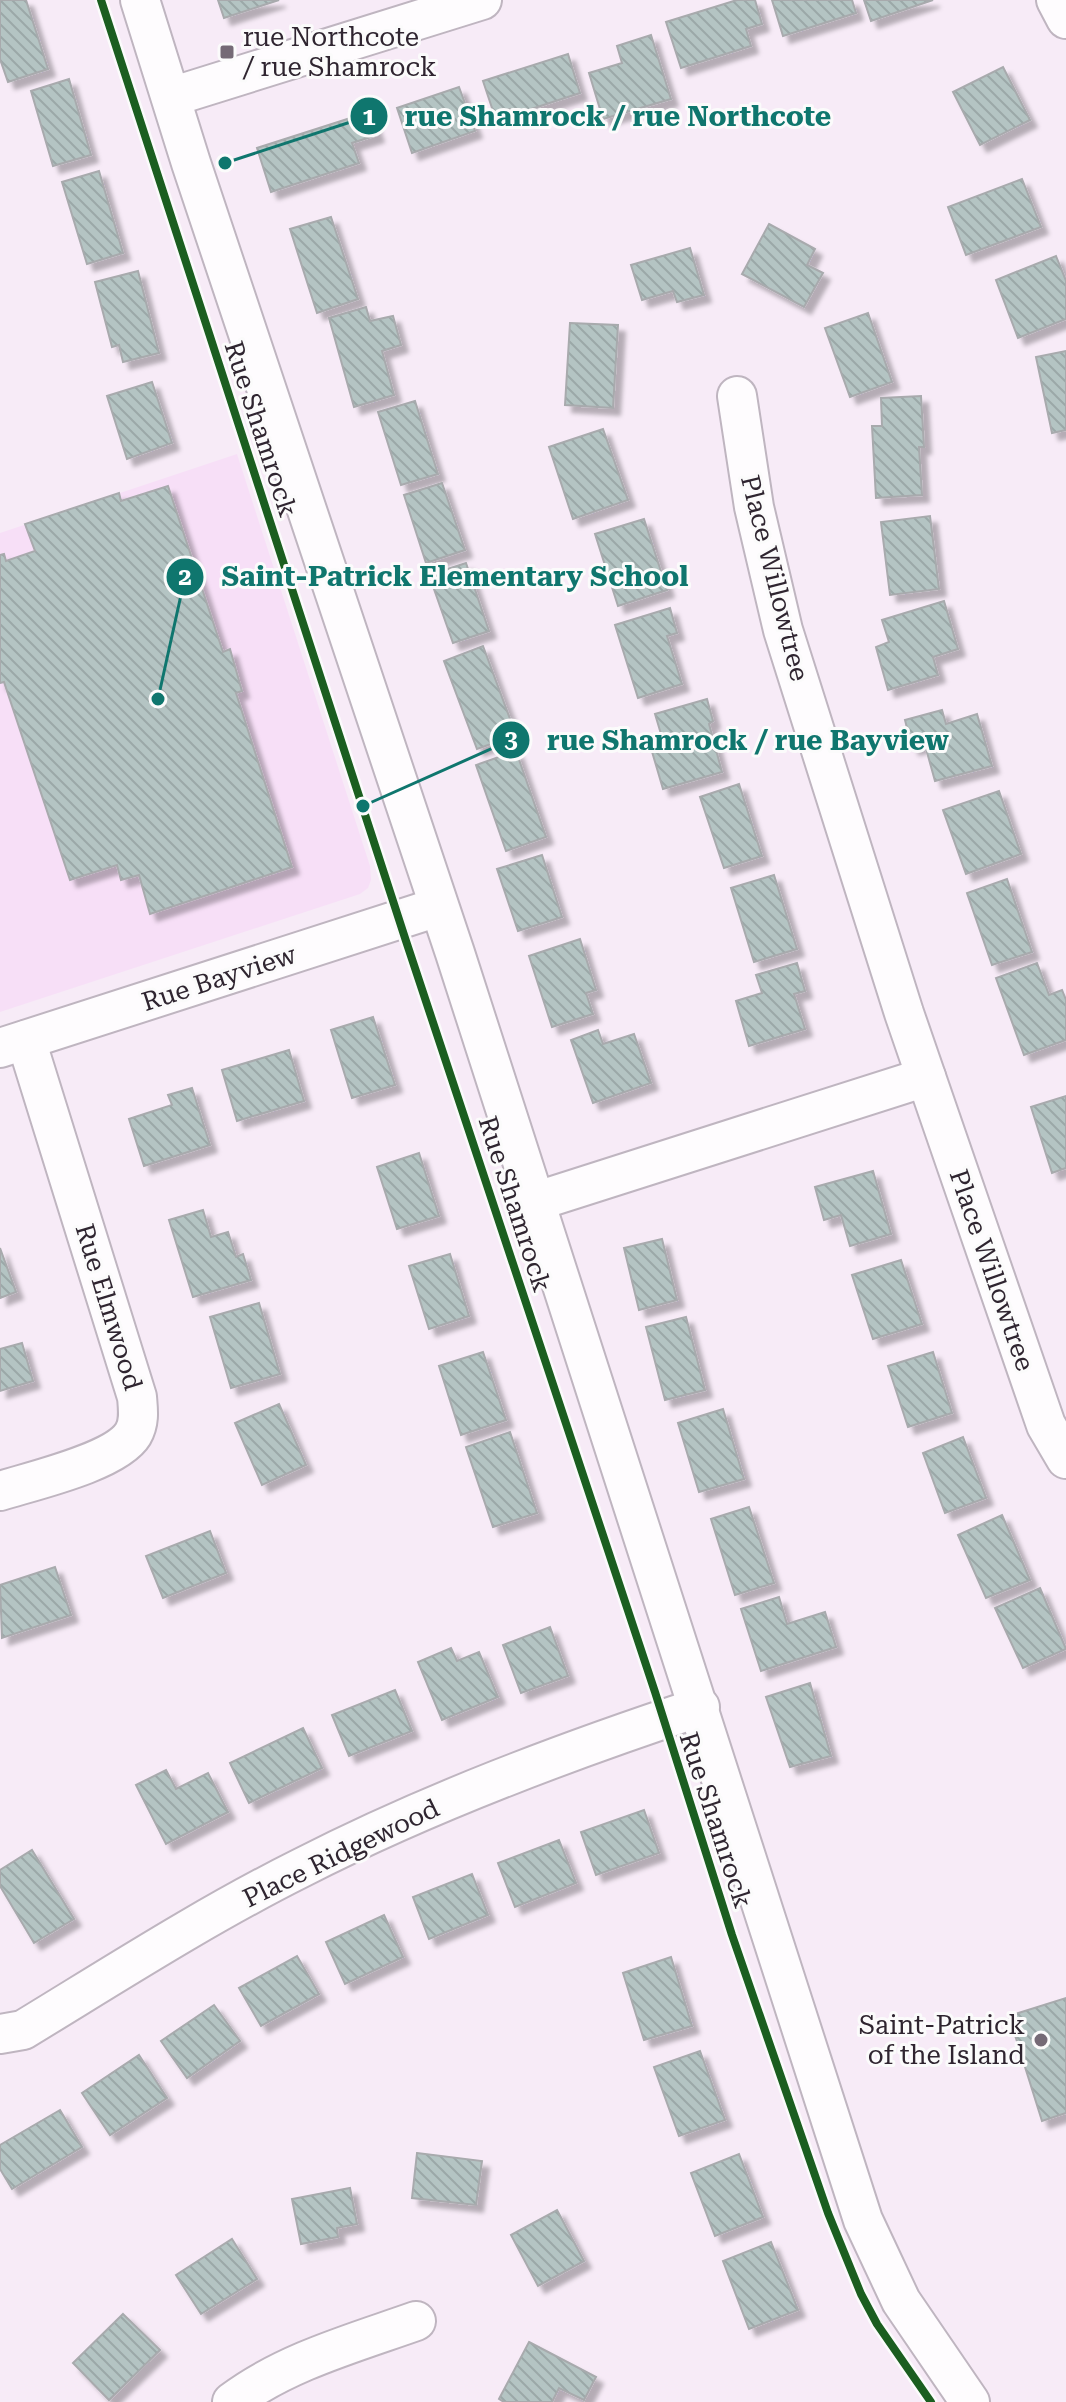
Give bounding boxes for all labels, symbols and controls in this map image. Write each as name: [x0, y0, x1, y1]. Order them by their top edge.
place label: rue Northcote / rue Shamrock: [242, 22, 436, 82]
marker: rue Northcote / rue Shamrock: [218, 43, 236, 61]
callout: rue Shamrock / rue Northcote: [349, 90, 848, 142]
text: rue Shamrock / rue Northcote: [405, 100, 831, 133]
text: 1: [362, 103, 376, 131]
street label: Rue Shamrock: [218, 337, 304, 521]
street label: Place Willowtree: [735, 472, 815, 684]
callout: Saint-Patrick Elementary School: [165, 551, 704, 603]
text: Saint-Patrick Elementary School: [222, 560, 688, 593]
text: 2: [178, 563, 192, 591]
callout: rue Shamrock / rue Bayview: [491, 714, 964, 766]
text: rue Shamrock / rue Bayview: [547, 724, 949, 757]
text: 3: [504, 726, 518, 754]
street label: Rue Bayview: [138, 939, 300, 1017]
street label: Rue Shamrock: [472, 1112, 558, 1296]
street label: Place Willowtree: [943, 1165, 1041, 1375]
street label: Rue Elmwood: [69, 1220, 149, 1394]
street label: Rue Shamrock: [673, 1728, 759, 1912]
street label: Place Ridgewood: [238, 1792, 444, 1914]
place label: Saint-Patrick of the Island: [859, 2010, 1025, 2070]
marker: Saint-Patrick of the Island: [1032, 2031, 1050, 2049]

